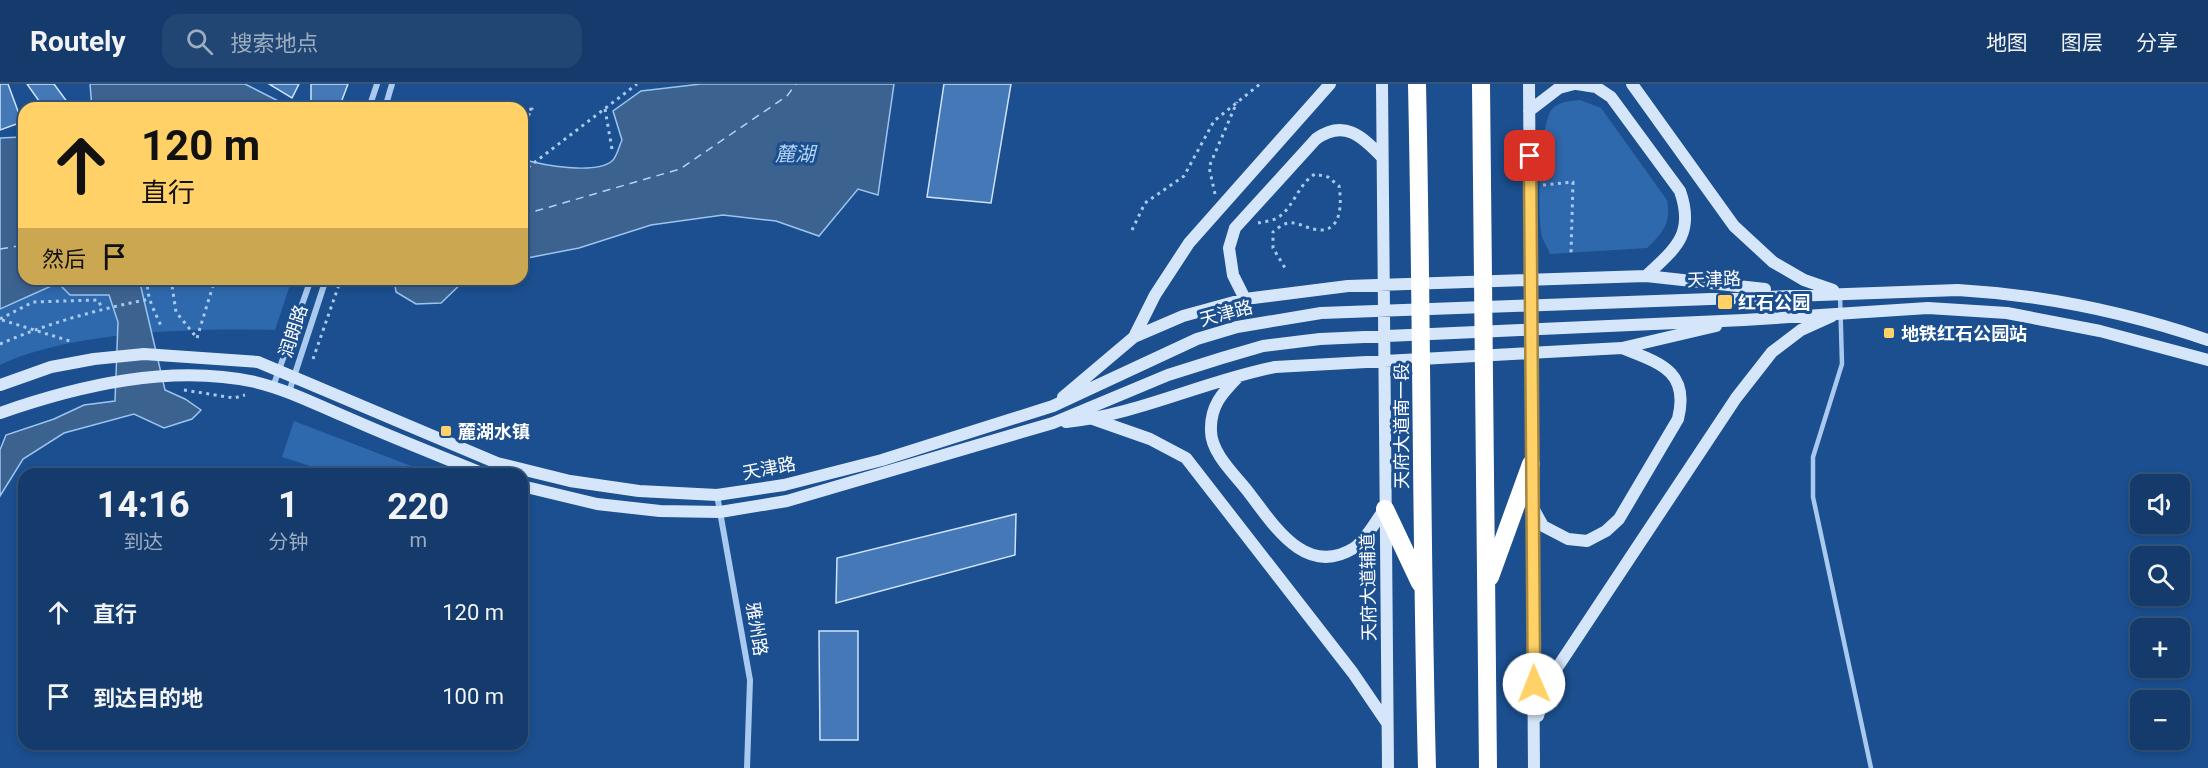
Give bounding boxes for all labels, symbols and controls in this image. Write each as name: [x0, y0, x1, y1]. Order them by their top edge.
search box: [162, 14, 582, 68]
text: Routely: [30, 25, 126, 58]
icon: search: [183, 25, 216, 58]
text: 搜索地点: [231, 31, 319, 56]
text: 地图: [1986, 31, 2028, 55]
text: 图层: [2061, 31, 2103, 55]
text: 分享: [2136, 31, 2178, 55]
text: 120 m: [141, 121, 260, 170]
icon: ahead: [42, 126, 120, 204]
pin: [1504, 130, 1555, 181]
icon: arrive: [1513, 139, 1546, 172]
water label: 麓湖: [775, 142, 818, 166]
text: 直行: [141, 177, 195, 209]
icon: arrive: [98, 240, 131, 273]
text: 然后: [42, 247, 86, 272]
street label: 天津路: [1687, 268, 1741, 290]
place label: 红石公园: [1738, 292, 1810, 313]
marker: 红石公园: [1716, 293, 1734, 311]
street label: 天津路: [1197, 296, 1255, 330]
street label: 润朗路: [275, 302, 311, 360]
place label: 地铁红石公园站: [1901, 323, 2027, 344]
marker: 地铁红石公园站: [1882, 326, 1896, 340]
street label: 天府大道南一段: [1391, 363, 1412, 489]
place label: 麓湖水镇: [458, 421, 530, 442]
marker: 麓湖水镇: [439, 424, 453, 438]
street label: 天津路: [740, 453, 798, 483]
map controls: [2130, 474, 2190, 750]
button: sound: [2130, 474, 2190, 534]
text: 14:16: [97, 484, 190, 526]
text: 1: [278, 484, 299, 526]
text: 220: [387, 486, 449, 528]
text: m: [409, 528, 427, 552]
text: 到达: [123, 530, 163, 554]
text: 分钟: [268, 530, 308, 554]
street label: 天府大道辅道: [1357, 533, 1379, 641]
button: search: [2130, 546, 2190, 606]
icon: ahead: [42, 596, 75, 629]
text: 120 m: [442, 600, 504, 625]
street label: 雅州路: [742, 601, 772, 657]
text: 直行: [93, 602, 137, 627]
button: +: [2130, 618, 2190, 678]
position arrow: [1502, 652, 1566, 716]
icon: arrive: [42, 680, 75, 713]
text: 100 m: [442, 684, 504, 709]
text: 到达目的地: [93, 686, 203, 711]
button: −: [2130, 690, 2190, 750]

